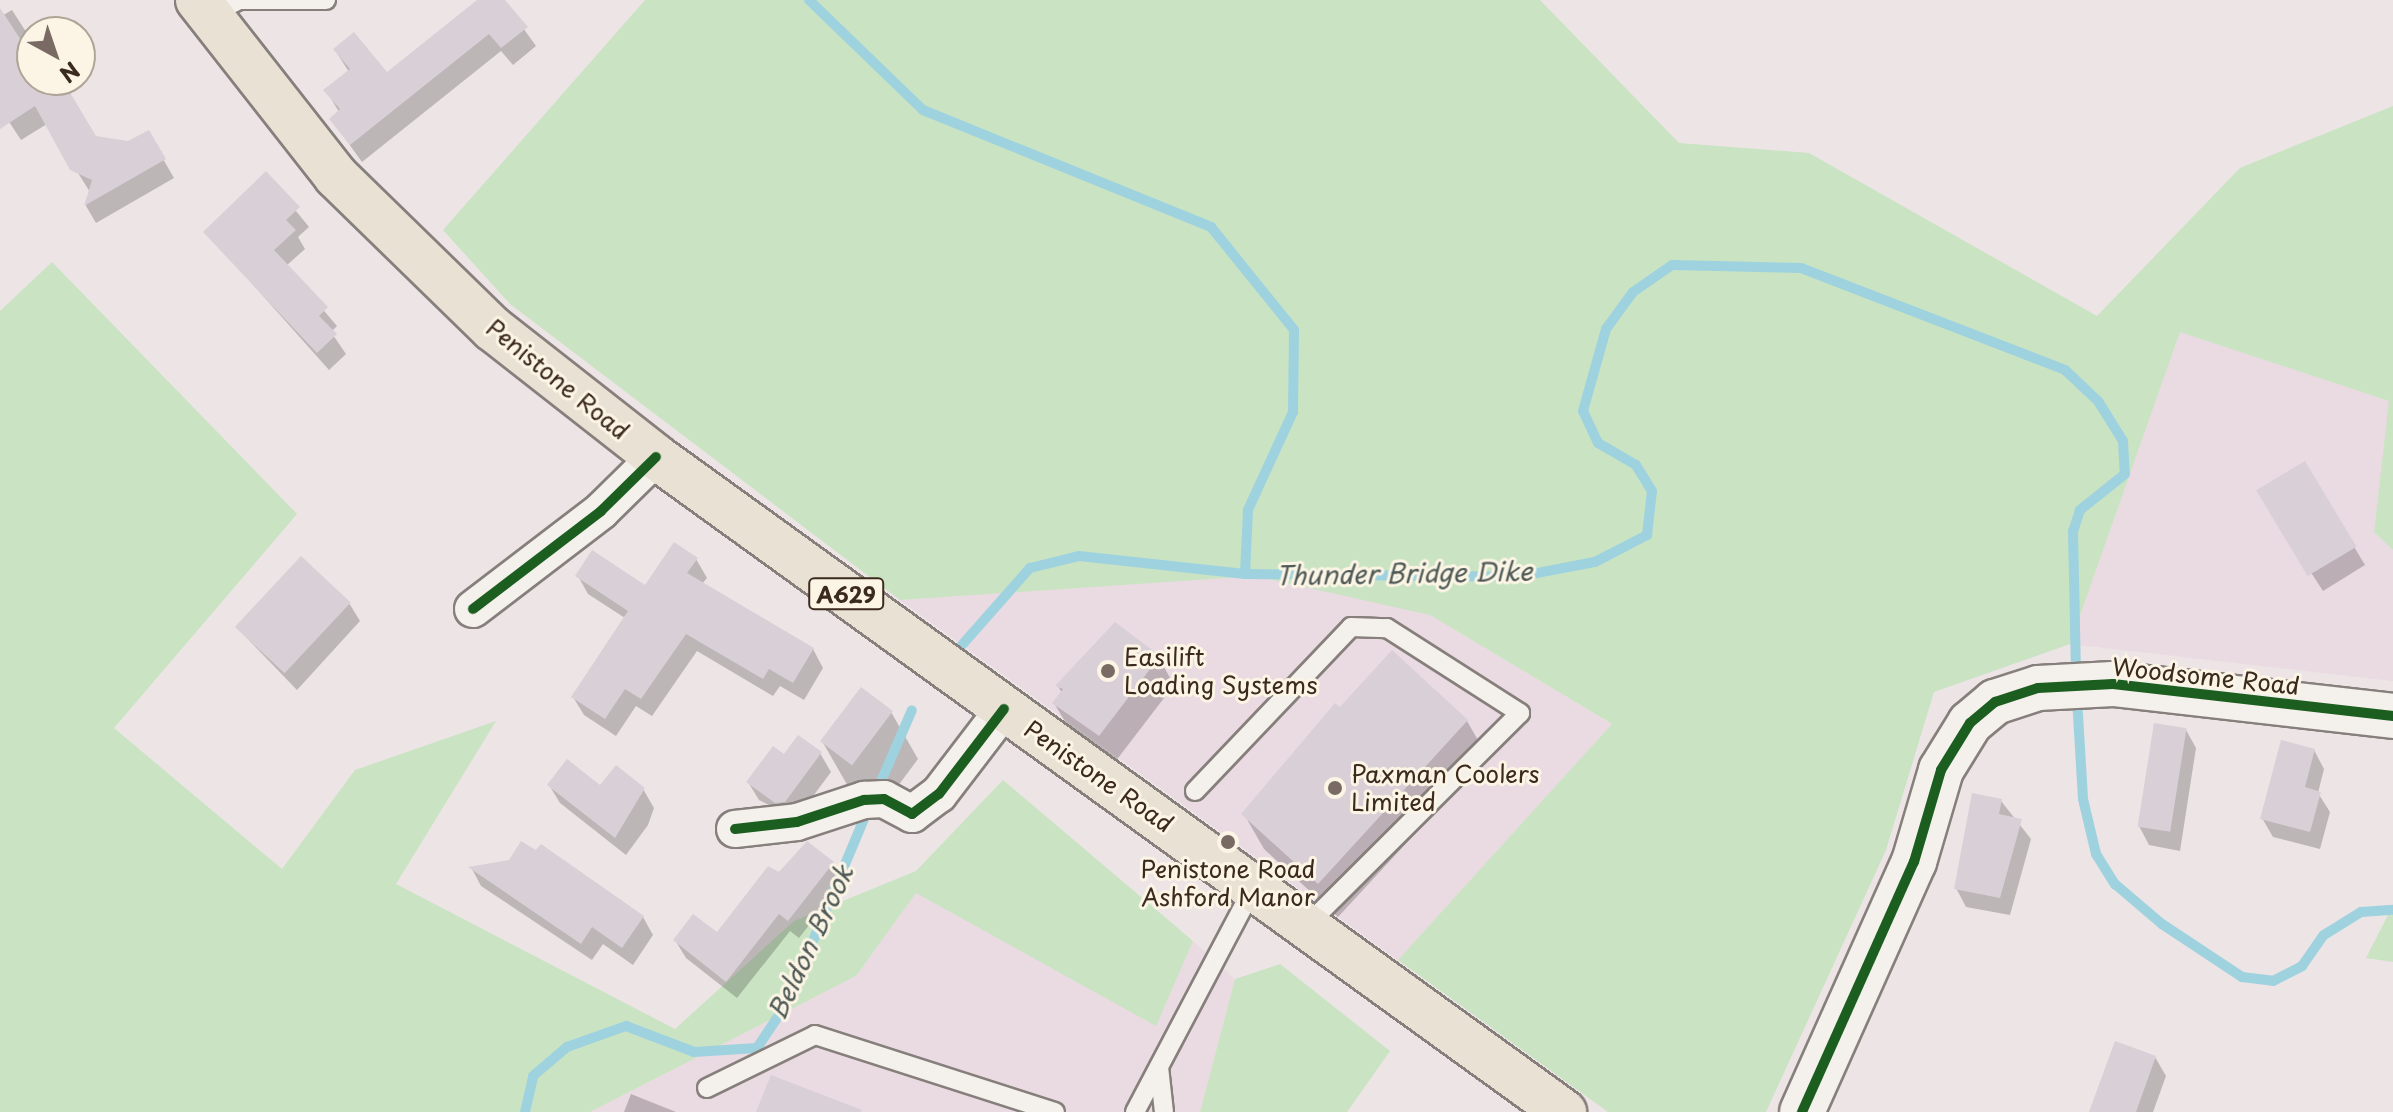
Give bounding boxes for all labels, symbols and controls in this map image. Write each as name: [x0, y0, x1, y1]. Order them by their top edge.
north arrow: [16, 16, 96, 96]
text: N: [53, 55, 88, 91]
street label: Penistone Road: [481, 313, 635, 445]
water label: Thunder Bridge Dike: [1275, 555, 1533, 591]
road number: A629: [808, 576, 884, 612]
place label: Easilift Loading Systems: [1124, 643, 1318, 699]
street label: Woodsome Road: [2111, 652, 2301, 700]
marker: Easilift Loading Systems: [1099, 662, 1117, 680]
street label: Penistone Road: [1019, 714, 1179, 838]
place label: Paxman Coolers Limited: [1351, 760, 1539, 816]
marker: Paxman Coolers Limited: [1326, 779, 1344, 797]
marker: Penistone Road Ashford Manor: [1219, 833, 1237, 851]
place label: Penistone Road Ashford Manor: [1140, 855, 1316, 911]
water label: Beldon Brook: [760, 859, 860, 1025]

